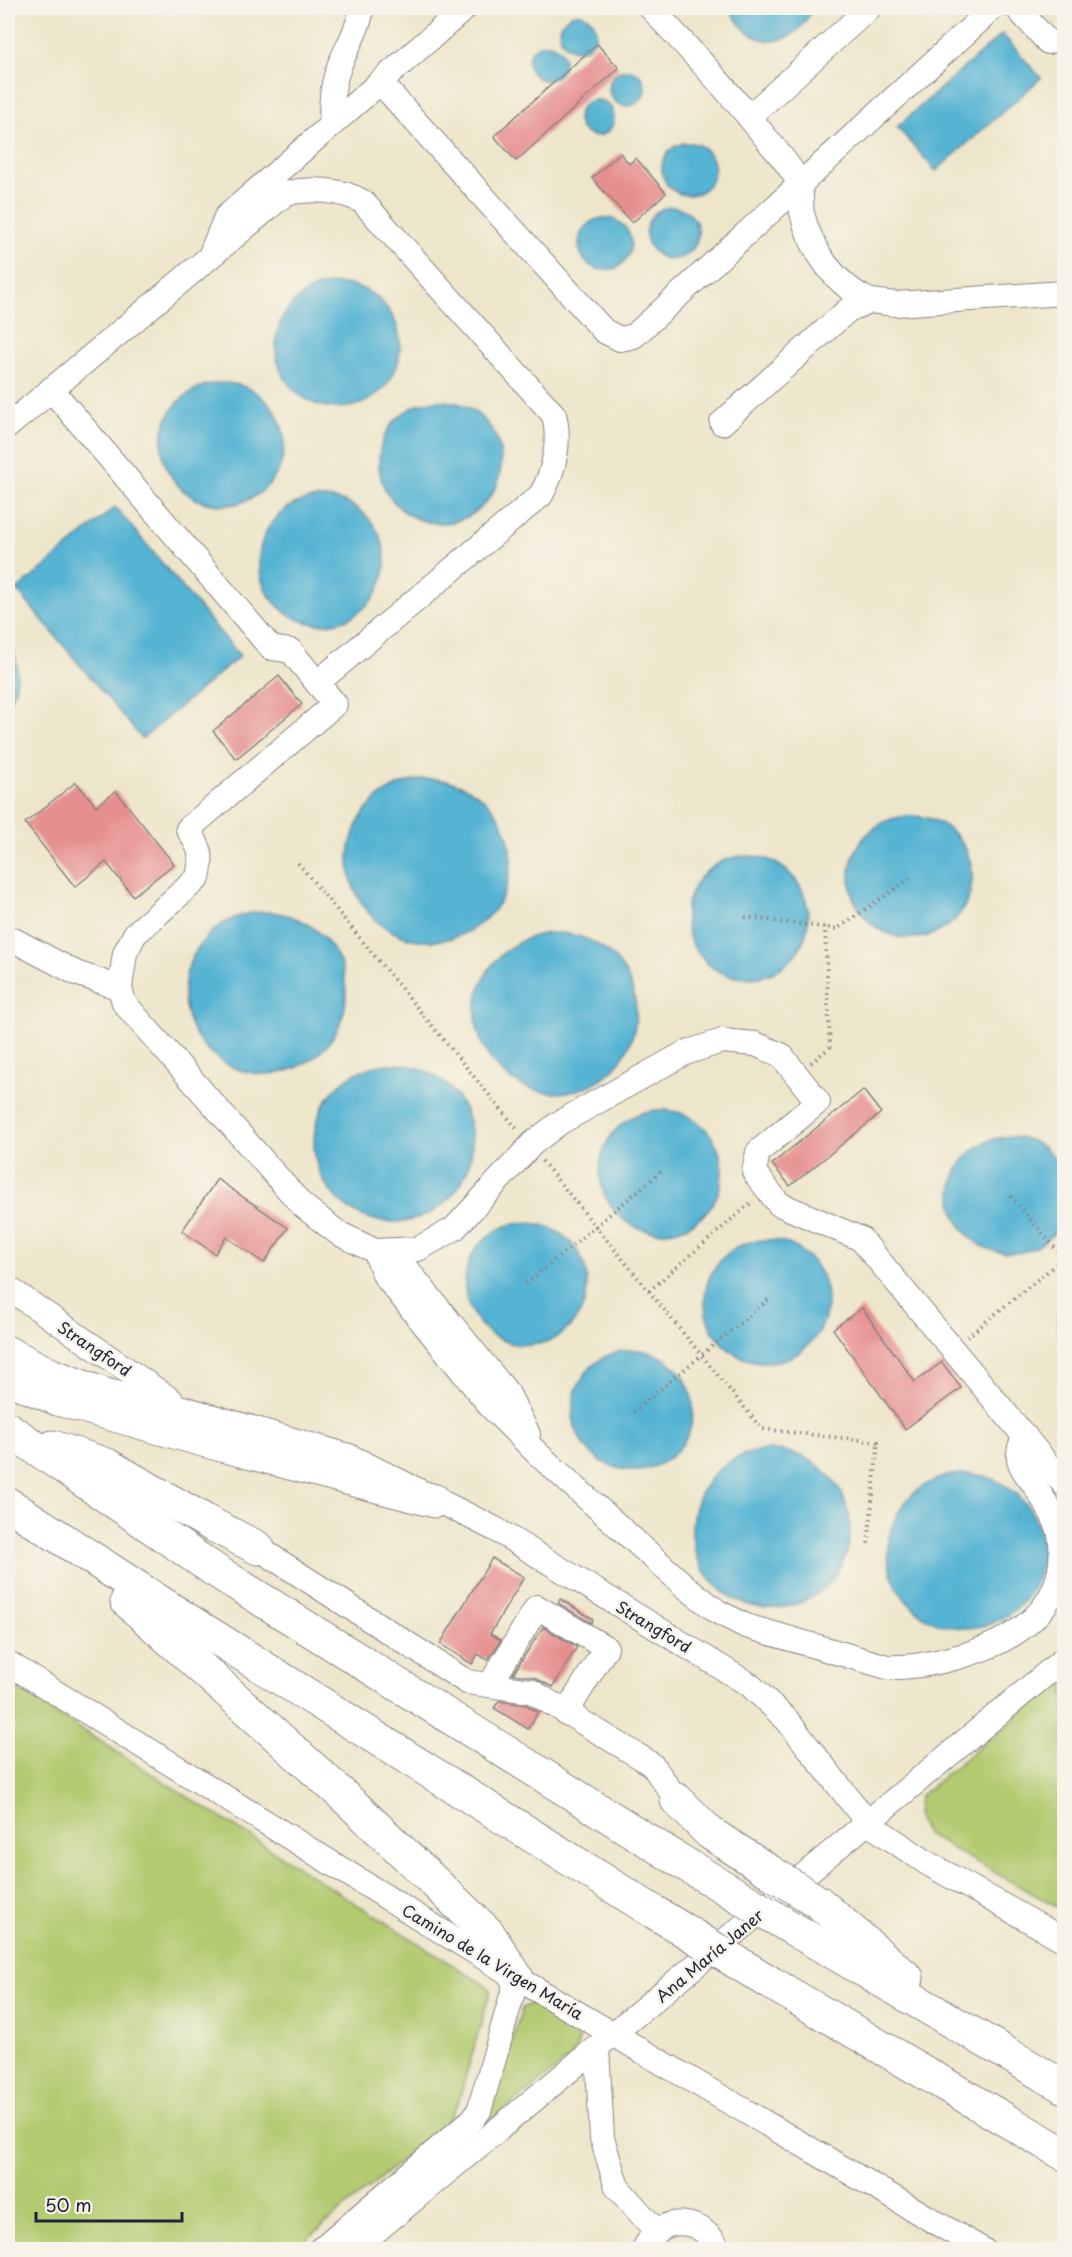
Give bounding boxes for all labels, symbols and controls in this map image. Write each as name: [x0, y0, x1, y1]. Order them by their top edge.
street label: Strangford: [53, 1314, 137, 1382]
street label: Strangford: [612, 1594, 696, 1658]
street label: Camino de la Virgen María: [398, 1897, 588, 2025]
street label: Ana María Janer: [650, 1902, 769, 2007]
scale bar: [36, 2185, 182, 2223]
text: 50 m: [45, 2191, 92, 2218]

